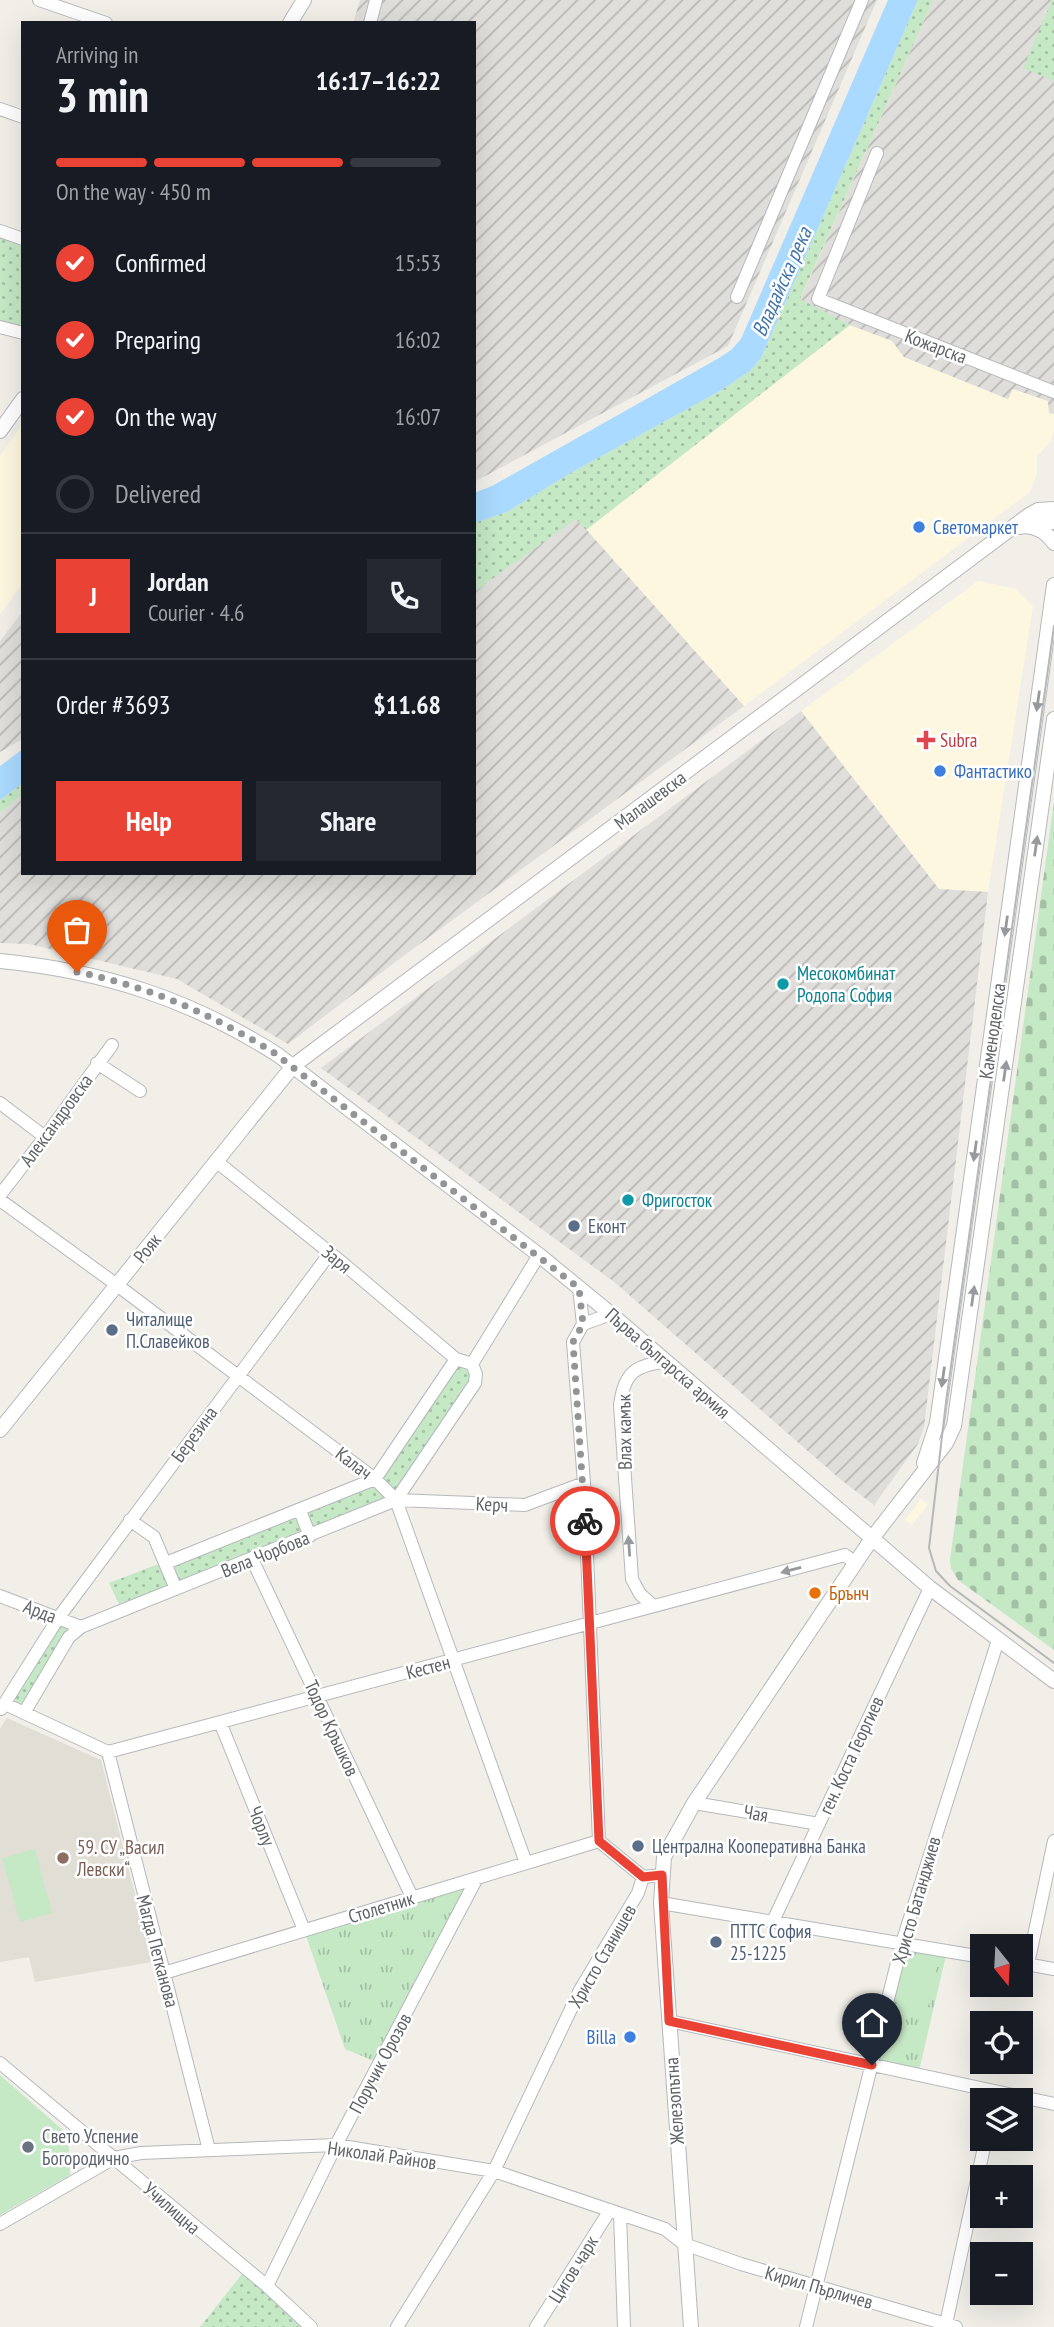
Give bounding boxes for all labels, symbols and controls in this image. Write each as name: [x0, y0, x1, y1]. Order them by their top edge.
text: Arriving in: [56, 40, 138, 69]
text: 16:17–16:22: [316, 64, 441, 97]
text: 3 min: [56, 65, 149, 125]
text: On the way · 450 m: [56, 177, 211, 206]
water label: Владайска река: [746, 222, 818, 340]
icon: check: [56, 244, 94, 282]
text: Confirmed: [115, 246, 206, 279]
text: 15:53: [395, 248, 441, 277]
icon: check: [56, 321, 94, 359]
text: Preparing: [115, 323, 201, 356]
street label: Кожарска: [902, 323, 970, 369]
text: 16:02: [395, 325, 441, 354]
icon: check: [56, 398, 94, 436]
text: On the way: [115, 400, 217, 433]
text: 16:07: [395, 402, 441, 431]
text: Delivered: [115, 477, 201, 510]
place label: Светомаркет: [933, 515, 1019, 539]
marker: Светомаркет: [911, 519, 927, 535]
button: phone: [367, 559, 441, 633]
text: Jordan: [148, 565, 209, 598]
text: J: [89, 580, 97, 613]
text: Courier · 4.6: [148, 598, 244, 627]
text: Order #3693: [56, 688, 171, 721]
text: $11.68: [373, 688, 441, 721]
one-way arrow: [1032, 690, 1043, 712]
place label: Subra: [940, 728, 977, 752]
marker: Subra: [918, 732, 934, 748]
place label: Фантастико: [954, 759, 1032, 783]
marker: Фантастико: [932, 763, 948, 779]
street label: Малашевска: [609, 765, 691, 835]
button: Help: [56, 781, 242, 861]
button: Share: [256, 781, 441, 861]
one-way arrow: [1031, 834, 1042, 856]
pin: [47, 900, 107, 972]
icon: bag: [58, 911, 96, 949]
one-way arrow: [1001, 915, 1012, 937]
place label: Месокомбинат Родопа София: [797, 961, 896, 1007]
marker: Месокомбинат Родопа София: [775, 976, 791, 992]
street label: Каменоделска: [973, 982, 1011, 1080]
one-way arrow: [1000, 1060, 1011, 1082]
street label: Александровска: [14, 1069, 98, 1171]
one-way arrow: [969, 1141, 980, 1163]
place label: Фригосток: [642, 1188, 713, 1212]
marker: Фригосток: [620, 1192, 636, 1208]
place label: Еконт: [588, 1214, 627, 1238]
marker: Еконт: [566, 1218, 582, 1234]
street label: Рояк: [128, 1228, 166, 1268]
street label: Заря: [317, 1240, 357, 1278]
one-way arrow: [968, 1285, 979, 1307]
street label: Първа българска армия: [601, 1302, 735, 1424]
place label: Читалище П.Славейков: [126, 1307, 210, 1353]
marker: Читалище П.Славейков: [104, 1322, 120, 1338]
one-way arrow: [937, 1366, 948, 1388]
street label: Влах камък: [611, 1393, 637, 1470]
street label: Березина: [166, 1401, 222, 1467]
street label: Калач: [331, 1441, 377, 1485]
courier: [550, 1486, 620, 1556]
street label: Керч: [475, 1491, 509, 1517]
icon: bike: [566, 1502, 604, 1540]
street label: Вела Чорбова: [217, 1525, 313, 1583]
one-way arrow: [623, 1535, 634, 1557]
one-way arrow: [781, 1565, 802, 1575]
place label: Брънч: [829, 1581, 869, 1605]
marker: Брънч: [807, 1585, 823, 1601]
street label: Арда: [20, 1594, 60, 1628]
street label: Кестен: [403, 1650, 453, 1684]
street label: Тодор Кръшков: [299, 1676, 365, 1780]
street label: ген. Коста Георгиев: [813, 1692, 889, 1818]
street label: Чая: [742, 1799, 770, 1827]
street label: Чорлу: [243, 1803, 281, 1850]
place label: Централна Кооперативна Банка: [652, 1834, 866, 1858]
street label: Христо Батанджиев: [886, 1834, 946, 1966]
place label: 59. СУ „Васил Левски“: [76, 1835, 164, 1881]
marker: Централна Кооперативна Банка: [630, 1838, 646, 1854]
marker: 59. СУ „Васил Левски“: [55, 1850, 71, 1866]
street label: Столетник: [345, 1885, 417, 1928]
street label: Магда Петканова: [131, 1892, 185, 2010]
street label: Христо Станишев: [563, 1900, 641, 2012]
place label: ПТТС София 25-1225: [730, 1919, 811, 1965]
marker: ПТТС София 25-1225: [708, 1934, 724, 1950]
north arrow: [970, 1934, 1032, 1997]
map controls: [970, 1934, 1033, 2305]
pin: [842, 1993, 902, 2065]
icon: home: [853, 2004, 891, 2042]
street label: Поручик Орозов: [344, 2009, 416, 2117]
button: locate: [970, 2011, 1033, 2074]
place label: Billa: [586, 2025, 616, 2049]
marker: Billa: [622, 2029, 638, 2045]
street label: Железопътна: [659, 2057, 689, 2146]
button: layers: [970, 2088, 1033, 2151]
place label: Свето Успение Богородично: [42, 2124, 139, 2170]
street label: Николай Райнов: [326, 2135, 438, 2175]
marker: Свето Успение Богородично: [20, 2139, 36, 2155]
button: +: [970, 2165, 1033, 2228]
street label: Училищна: [139, 2177, 205, 2239]
street label: Цигов чарк: [543, 2230, 603, 2307]
button: −: [970, 2242, 1033, 2305]
street label: Кирил Пърличев: [762, 2260, 876, 2314]

